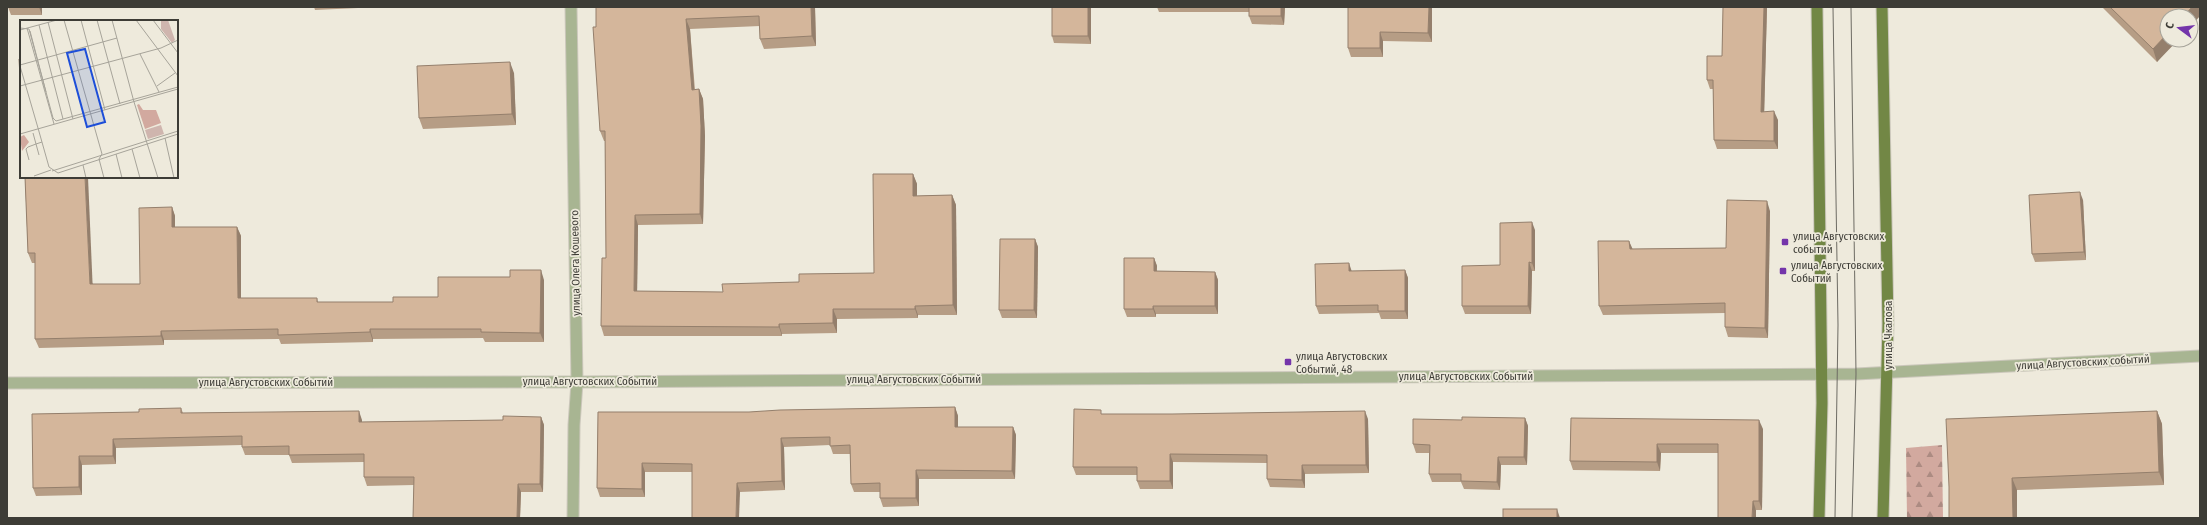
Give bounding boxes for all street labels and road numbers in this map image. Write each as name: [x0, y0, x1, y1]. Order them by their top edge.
street label: улица Олега Кошевого: [568, 210, 583, 316]
street label: улица Чкалова: [1882, 301, 1895, 369]
street label: улица Августовских событий: [2016, 353, 2150, 372]
street label: улица Августовских Событий: [1399, 370, 1533, 383]
street label: улица Августовских Событий: [847, 373, 981, 386]
street label: улица Августовских Событий: [523, 375, 657, 388]
street label: улица Августовских Событий: [199, 376, 333, 389]

